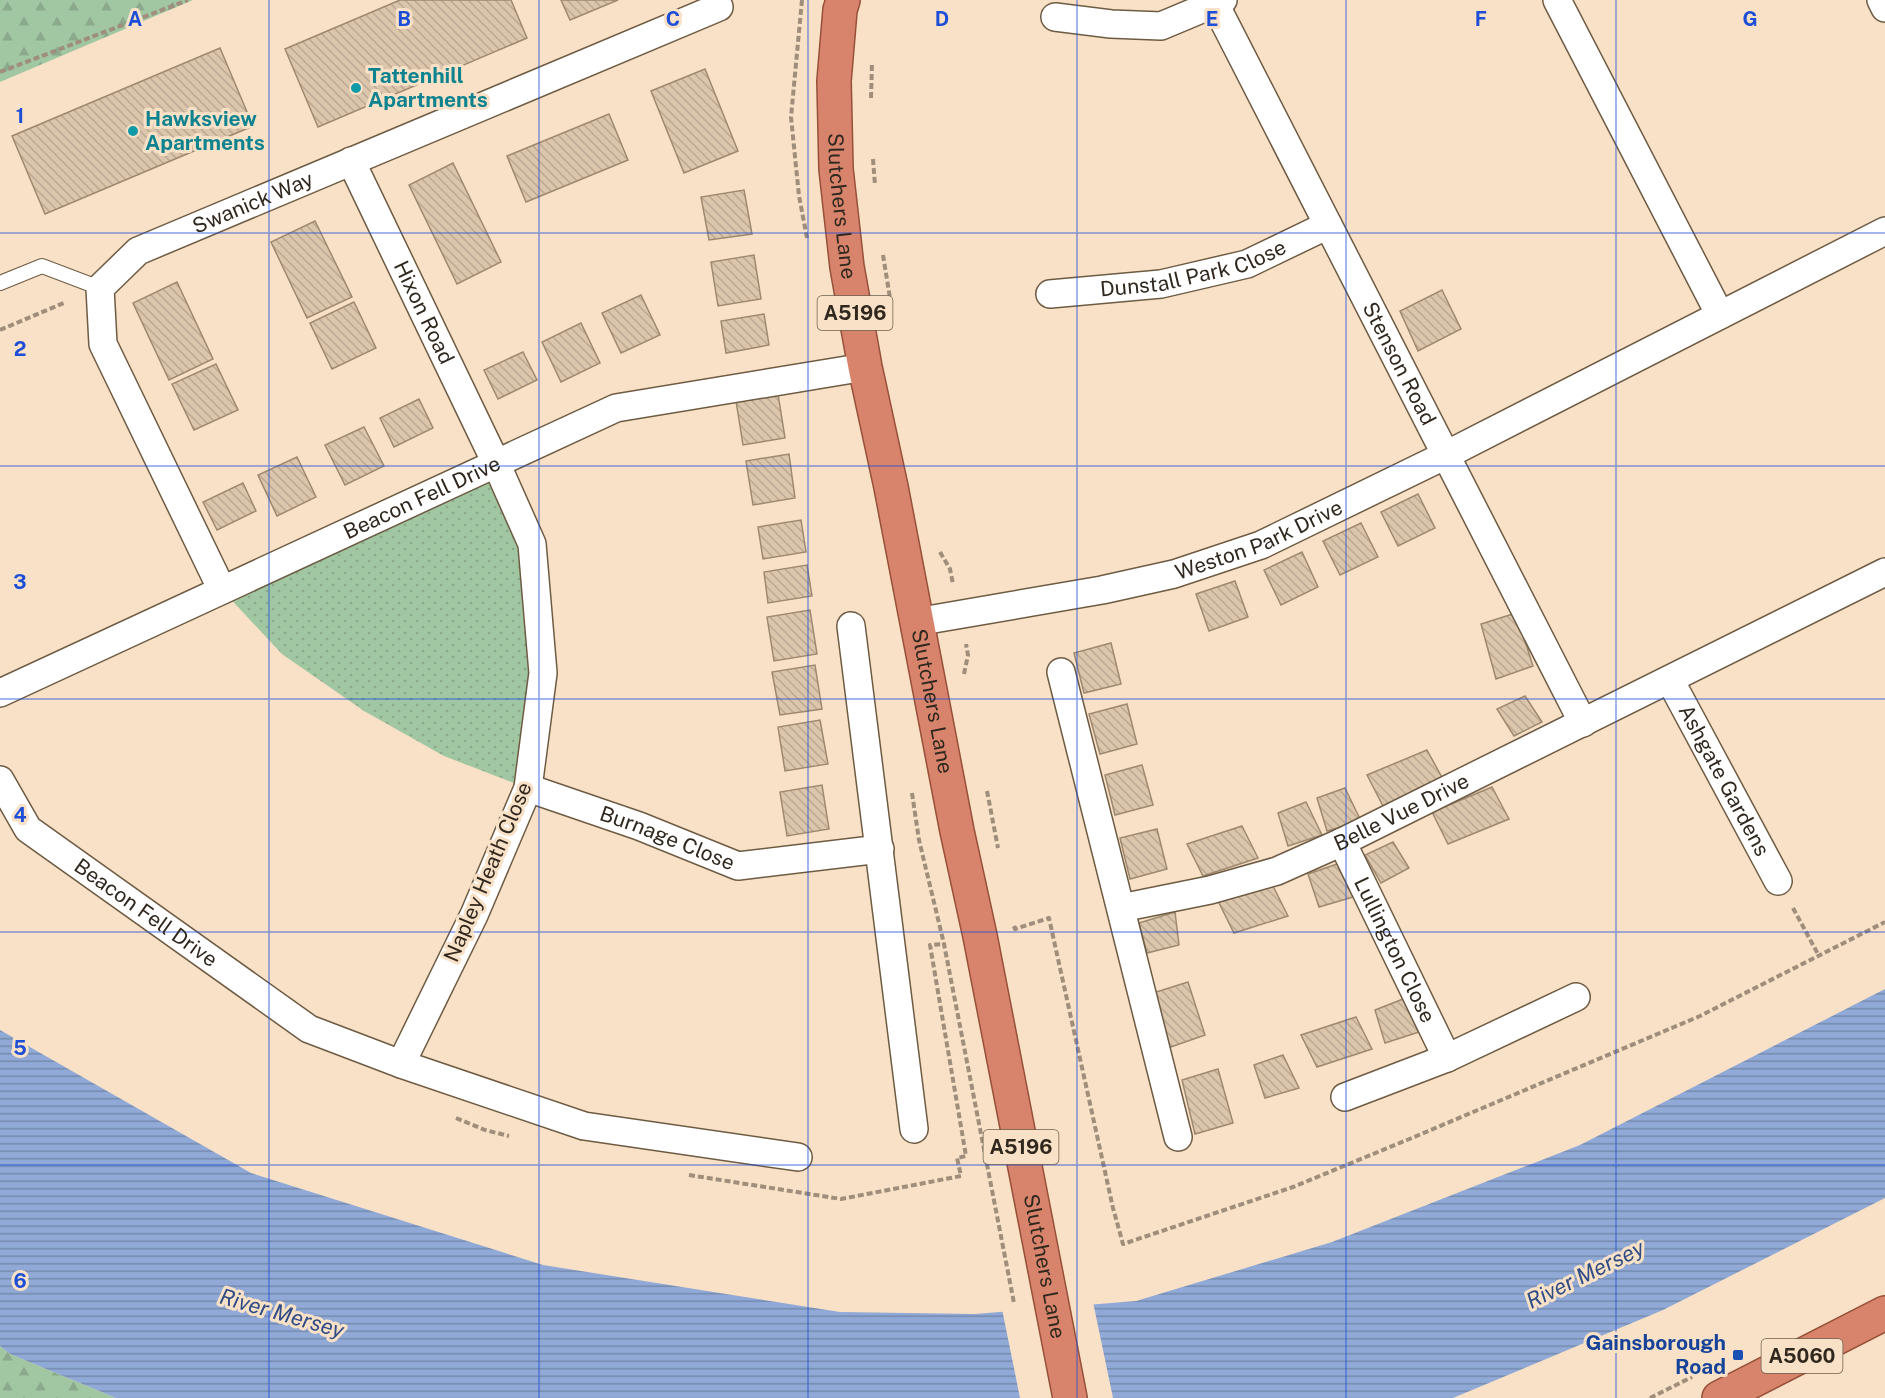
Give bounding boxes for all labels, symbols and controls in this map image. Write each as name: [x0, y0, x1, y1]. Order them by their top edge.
text: A: [128, 7, 142, 31]
text: B: [397, 7, 411, 31]
text: C: [666, 7, 680, 31]
text: D: [935, 7, 949, 31]
text: E: [1206, 7, 1218, 31]
text: F: [1475, 7, 1487, 31]
text: G: [1742, 7, 1758, 31]
place label: Tattenhill Apartments: [368, 63, 488, 112]
marker: Tattenhill Apartments: [349, 81, 363, 95]
text: 1: [16, 104, 24, 128]
place label: Hawksview Apartments: [145, 106, 265, 155]
marker: Hawksview Apartments: [126, 124, 140, 138]
street label: Slutchers Lane: [823, 133, 862, 281]
street label: Swanick Way: [189, 166, 317, 239]
street label: Dunstall Park Close: [1099, 234, 1290, 301]
street label: Hixon Road: [389, 256, 460, 368]
road number: A5196: [818, 296, 892, 330]
street label: Stenson Road: [1358, 298, 1441, 429]
text: 2: [14, 337, 26, 361]
street label: Beacon Fell Drive: [339, 450, 504, 544]
street label: Weston Park Drive: [1172, 494, 1346, 585]
text: 3: [13, 570, 27, 594]
street label: Slutchers Lane: [907, 627, 959, 776]
street label: Ashgate Gardens: [1674, 700, 1775, 860]
street label: Belle Vue Drive: [1330, 768, 1473, 856]
street label: Napley Heath Close: [438, 778, 537, 965]
street label: Burnage Close: [597, 801, 738, 875]
text: 4: [13, 803, 27, 827]
street label: Beacon Fell Drive: [70, 853, 223, 972]
street label: Lullington Close: [1349, 873, 1441, 1027]
text: 5: [13, 1036, 27, 1060]
road number: A5196: [984, 1130, 1058, 1164]
street label: Slutchers Lane: [1019, 1192, 1071, 1341]
water label: River Mersey: [1522, 1234, 1649, 1314]
text: 6: [13, 1269, 27, 1293]
water label: River Mersey: [217, 1283, 348, 1343]
place label: Gainsborough Road: [1586, 1330, 1726, 1379]
road number: A5060: [1762, 1339, 1842, 1373]
marker: Gainsborough Road: [1731, 1348, 1745, 1362]

